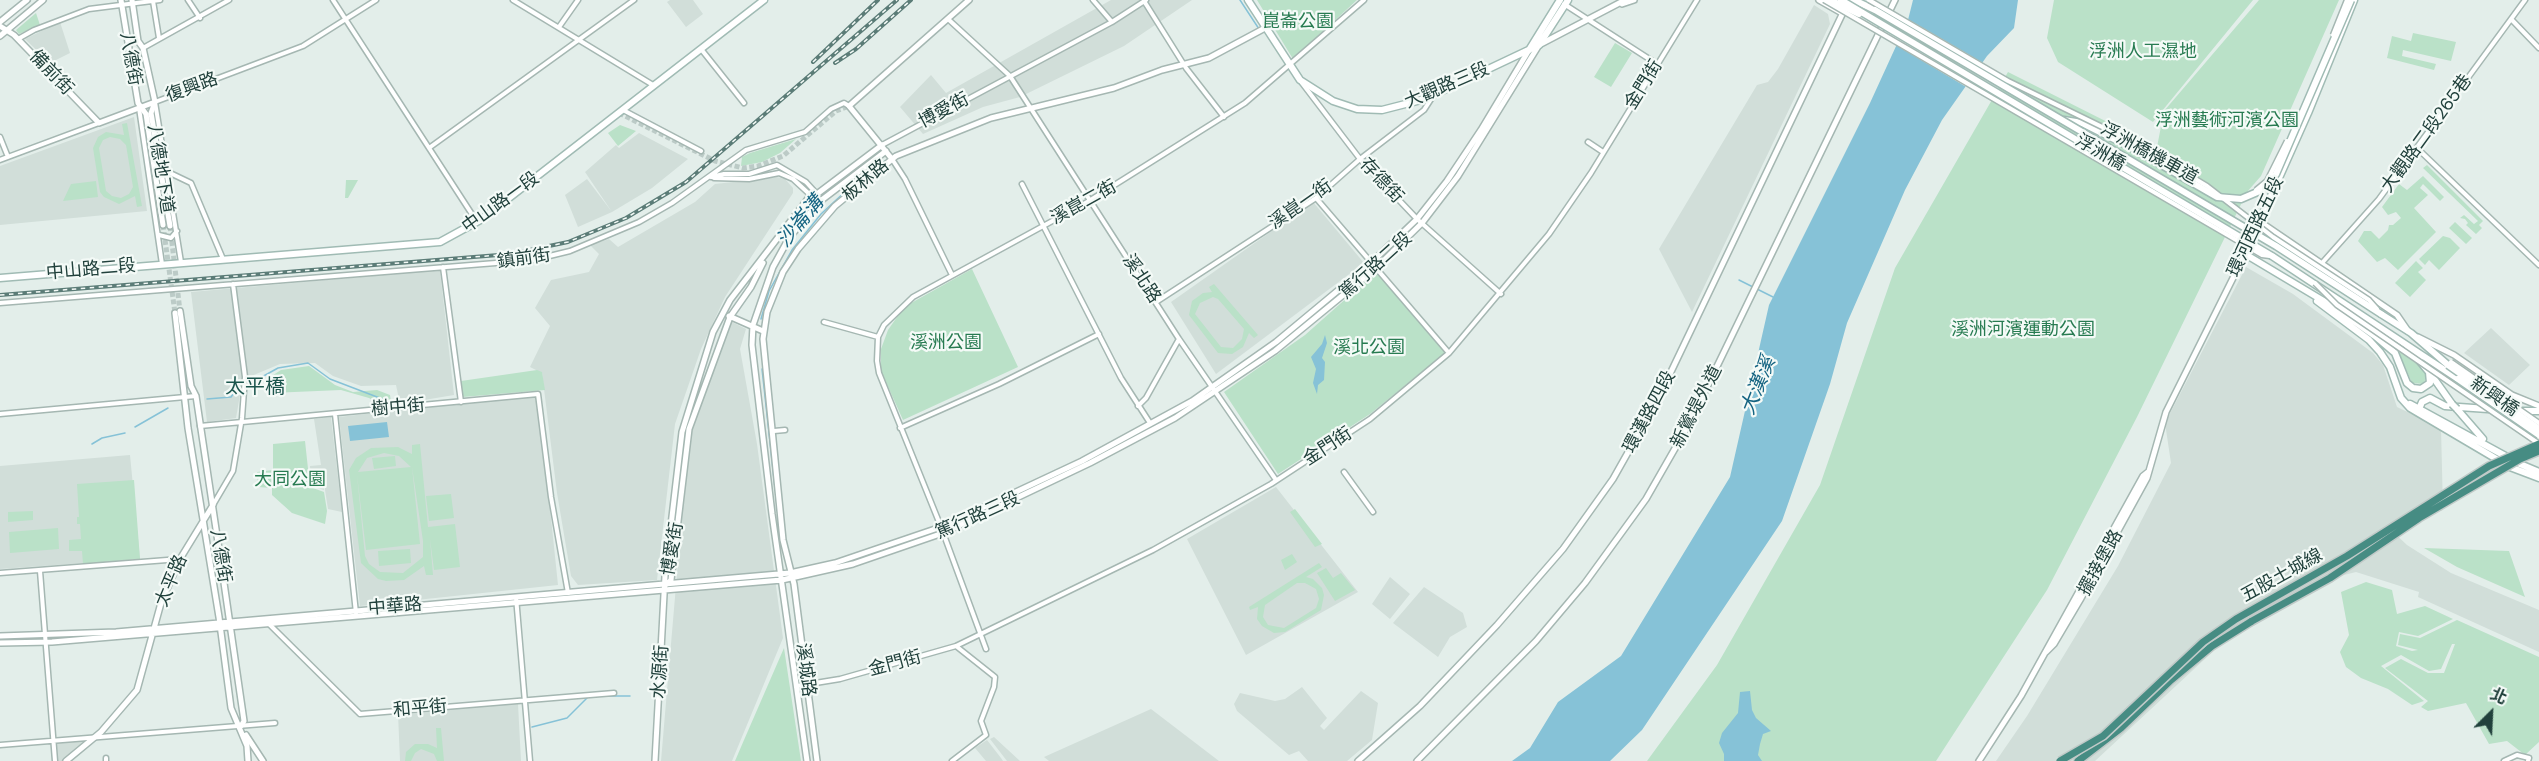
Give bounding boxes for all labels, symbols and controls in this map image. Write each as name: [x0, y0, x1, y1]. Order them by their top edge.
park label: 崑崙公園: [1262, 11, 1334, 33]
street label: 八德街: [115, 31, 145, 87]
park label: 浮洲人工濕地: [2089, 41, 2197, 63]
street label: 備前街: [24, 46, 78, 100]
street label: 金門街: [1621, 56, 1667, 114]
street label: 大觀路三段: [1401, 58, 1493, 114]
street label: 復興路: [163, 69, 221, 107]
street label: 大觀路二段265巷: [2377, 71, 2477, 197]
street label: 博愛街: [915, 89, 973, 133]
park label: 浮洲藝術河濱公園: [2155, 110, 2299, 132]
street label: 浮洲橋機車道: [2097, 118, 2201, 190]
street label: 八德地下道: [142, 123, 178, 215]
street label: 浮洲橋: [2071, 130, 2129, 176]
street label: 存德街: [1355, 154, 1407, 208]
street label: 板林路: [838, 155, 894, 207]
street label: 中山路一段: [458, 168, 544, 238]
street label: 環河西路五段: [2223, 173, 2289, 281]
street label: 溪崑二街: [1047, 176, 1121, 230]
street label: 溪崑一街: [1265, 176, 1337, 234]
water label: 沙崙溝: [773, 191, 829, 253]
street label: 篤行路二段: [1335, 228, 1417, 304]
street label: 鎮前街: [496, 245, 552, 273]
street label: 溪北路: [1117, 250, 1165, 308]
street label: 中山路二段: [45, 255, 137, 285]
park label: 溪洲河濱運動公園: [1951, 319, 2095, 341]
park label: 溪洲公園: [910, 332, 982, 354]
park label: 溪北公園: [1333, 337, 1405, 359]
water label: 大漢溪: [1737, 354, 1781, 418]
street label: 新鶯堤外道: [1667, 362, 1727, 452]
street label: 環漢路四段: [1619, 367, 1681, 457]
street label: 新興橋: [2466, 373, 2522, 421]
district label: 太平橋: [225, 376, 285, 400]
street label: 樹中街: [370, 395, 426, 421]
street label: 金門街: [1299, 423, 1357, 471]
park label: 大同公園: [254, 469, 326, 491]
street label: 篤行路三段: [932, 488, 1024, 544]
street label: 博愛街: [658, 521, 688, 577]
street label: 擺接堡路: [2074, 526, 2128, 600]
street label: 八德街: [205, 528, 235, 584]
street label: 五股土城線: [2237, 545, 2327, 607]
street label: 太平路: [152, 552, 192, 610]
street label: 中華路: [367, 594, 423, 620]
street label: 溪城路: [791, 642, 819, 698]
street label: 水源街: [648, 644, 674, 700]
street label: 金門街: [866, 647, 924, 681]
north arrow: [2461, 683, 2521, 743]
text: 北: [2487, 683, 2510, 709]
street label: 和平街: [392, 696, 448, 722]

